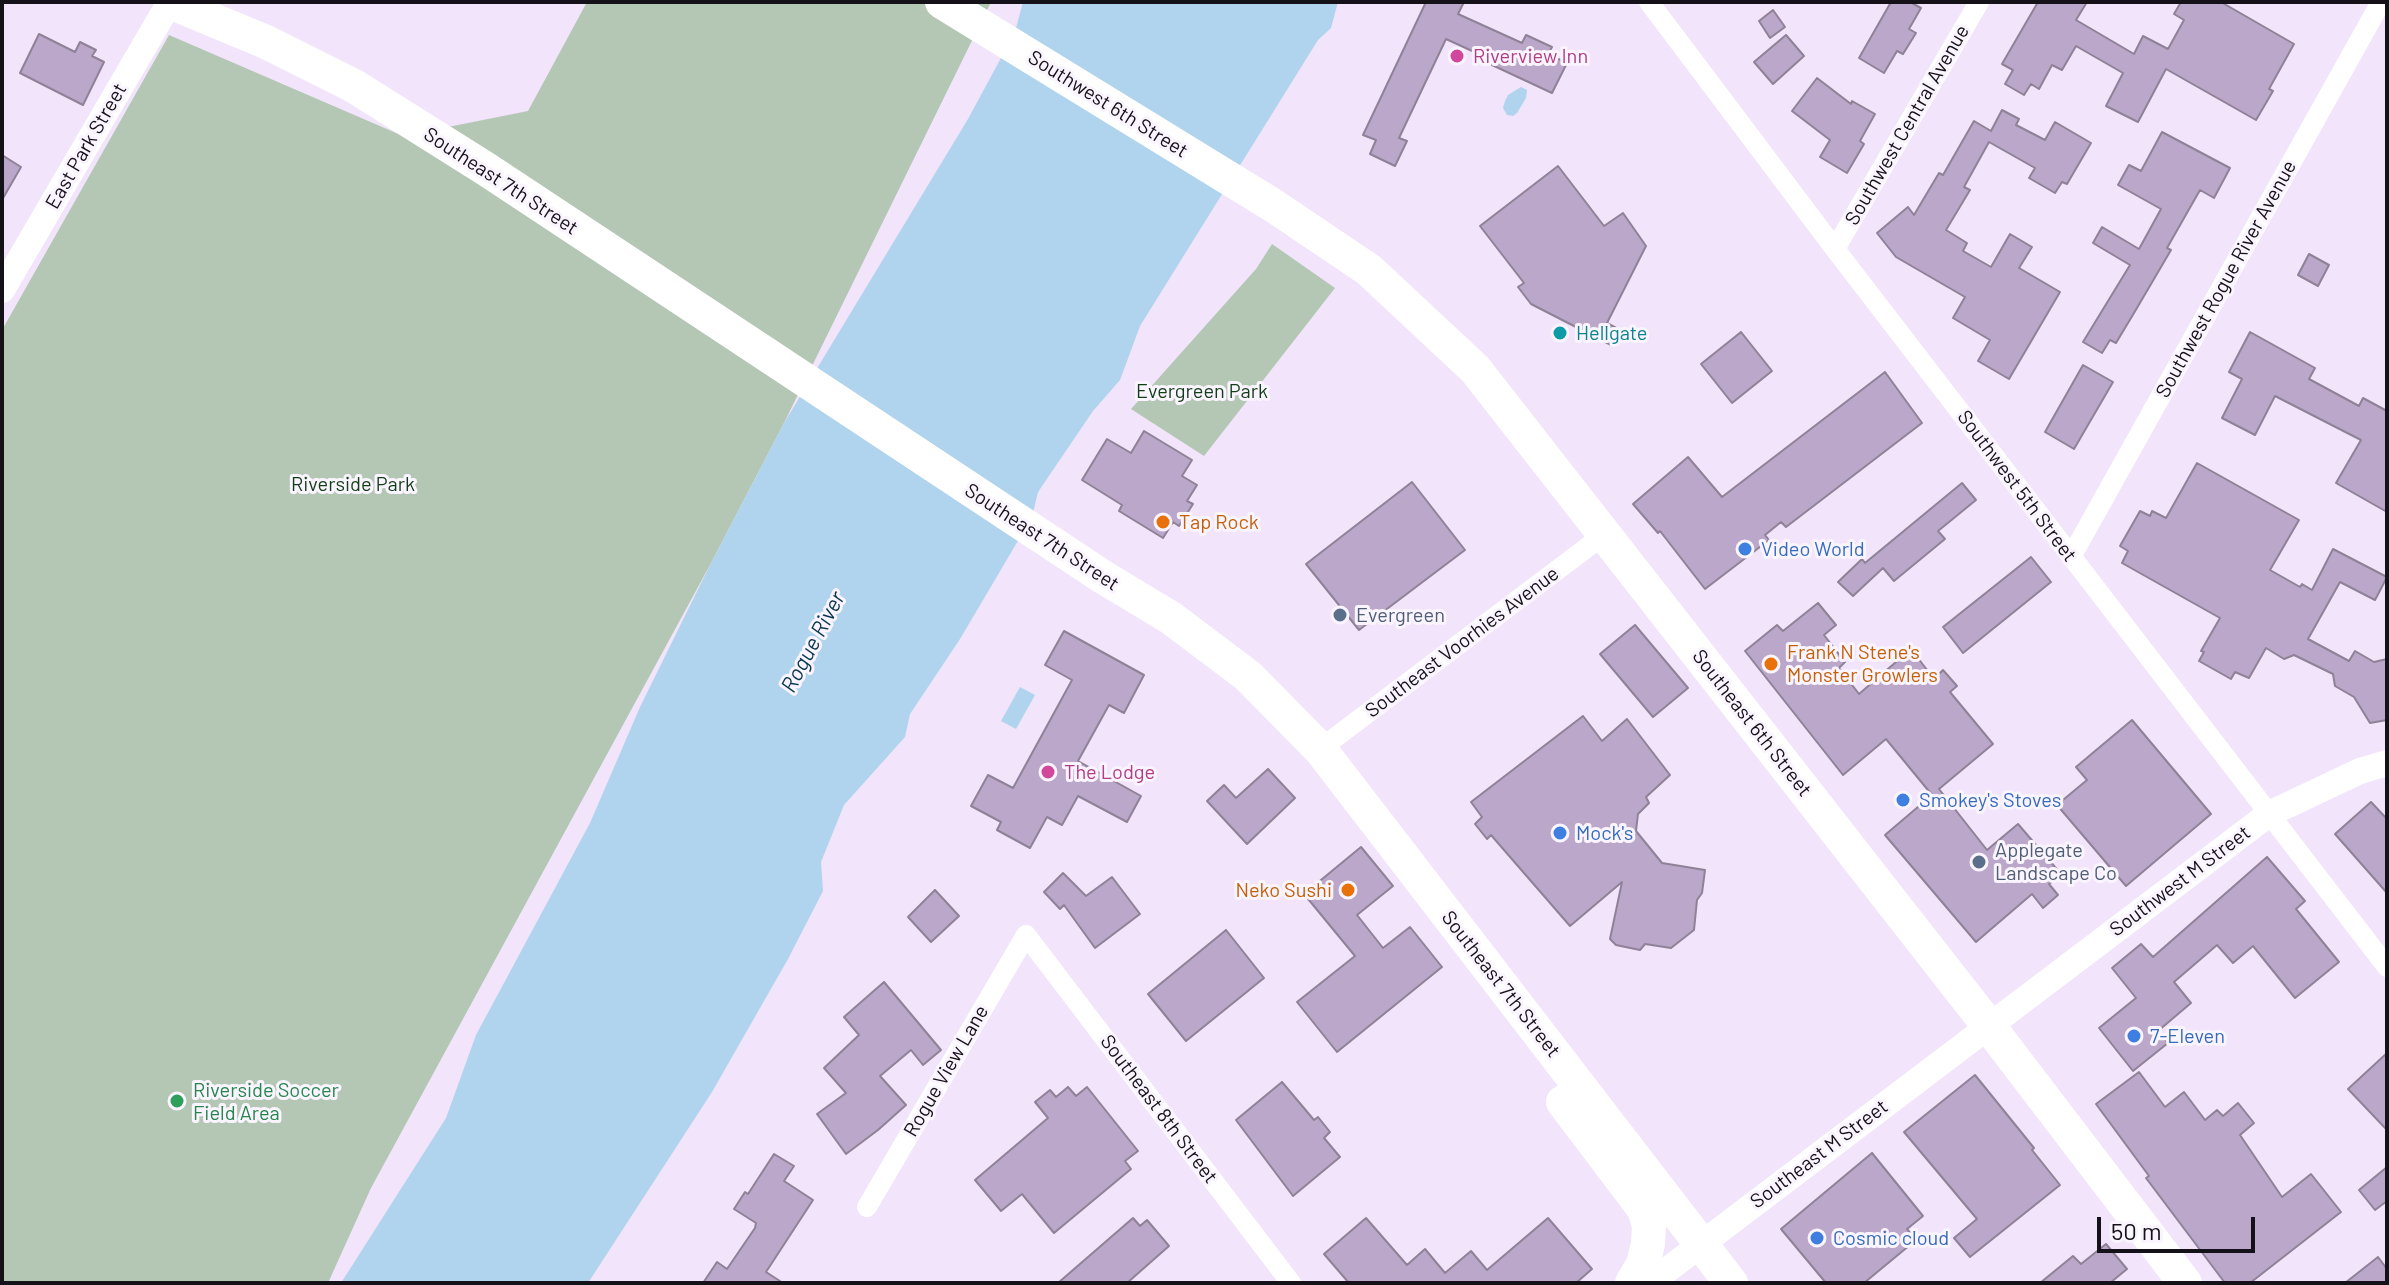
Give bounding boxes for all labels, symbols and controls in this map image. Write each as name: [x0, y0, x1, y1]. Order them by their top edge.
street label: Southwest Central Avenue: [1840, 21, 1974, 229]
place label: Riverview Inn: [1473, 44, 1588, 68]
street label: Southwest 6th Street: [1024, 45, 1192, 163]
marker: Riverview Inn: [1448, 47, 1466, 65]
street label: East Park Street: [40, 79, 132, 213]
street label: Southeast 7th Street: [419, 122, 583, 240]
street label: Southwest Rogue River Avenue: [2151, 156, 2301, 402]
place label: Hellgate: [1576, 321, 1647, 345]
marker: Hellgate: [1551, 324, 1569, 342]
park label: Evergreen Park: [1136, 379, 1268, 403]
street label: Southwest 5th Street: [1952, 405, 2082, 567]
park label: Riverside Park: [291, 472, 415, 496]
street label: Southeast 7th Street: [960, 478, 1124, 596]
place label: Tap Rock: [1179, 510, 1259, 534]
marker: Tap Rock: [1154, 513, 1172, 531]
place label: Video World: [1761, 537, 1865, 561]
marker: Video World: [1736, 540, 1754, 558]
street label: Southeast Voorhies Avenue: [1360, 561, 1564, 723]
water label: Rogue River: [775, 587, 851, 697]
place label: Evergreen: [1356, 603, 1445, 627]
marker: Evergreen: [1331, 606, 1349, 624]
place label: Frank N Stene's Monster Growlers: [1787, 640, 1938, 687]
street label: Southeast 6th Street: [1687, 645, 1817, 801]
marker: Frank N Stene's Monster Growlers: [1762, 655, 1780, 673]
place label: The Lodge: [1064, 760, 1155, 784]
marker: The Lodge: [1039, 763, 1057, 781]
place label: Smokey's Stoves: [1919, 788, 2061, 812]
marker: Smokey's Stoves: [1894, 791, 1912, 809]
street label: Southwest M Street: [2105, 820, 2255, 942]
place label: Mock's: [1576, 821, 1633, 845]
marker: Mock's: [1551, 824, 1569, 842]
place label: Applegate Landscape Co: [1995, 838, 2117, 885]
marker: Applegate Landscape Co: [1970, 853, 1988, 871]
place label: Neko Sushi: [1235, 878, 1332, 902]
marker: Neko Sushi: [1339, 881, 1357, 899]
street label: Southeast 7th Street: [1436, 906, 1566, 1062]
street label: Rogue View Lane: [899, 1001, 993, 1141]
place label: 7-Eleven: [2150, 1024, 2225, 1048]
marker: 7-Eleven: [2125, 1027, 2143, 1045]
street label: Southeast 8th Street: [1095, 1030, 1223, 1188]
place label: Riverside Soccer Field Area: [193, 1078, 339, 1125]
marker: Riverside Soccer Field Area: [168, 1092, 186, 1110]
street label: Southeast M Street: [1746, 1095, 1892, 1213]
scale bar: [2101, 1201, 2259, 1251]
text: 50 m: [2111, 1216, 2162, 1245]
place label: Cosmic cloud: [1833, 1226, 1949, 1250]
marker: Cosmic cloud: [1808, 1229, 1826, 1247]

